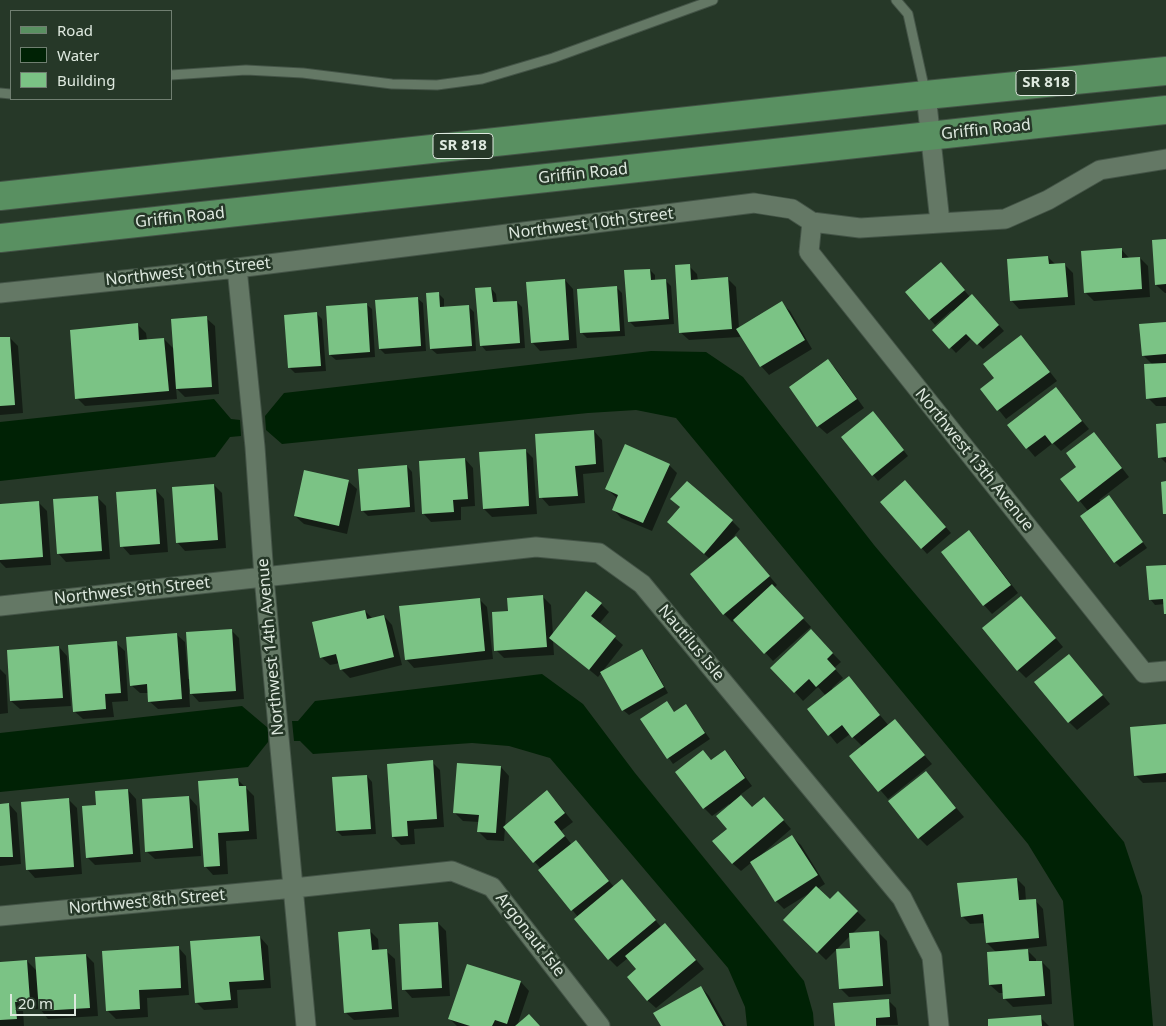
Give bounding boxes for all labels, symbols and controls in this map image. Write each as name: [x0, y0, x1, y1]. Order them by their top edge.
legend: [10, 10, 172, 100]
text: Road: [57, 20, 93, 40]
text: Water: [57, 45, 99, 65]
text: Building: [57, 70, 115, 90]
road number: SR 818: [1016, 70, 1076, 96]
street label: Griffin Road: [940, 116, 1032, 144]
road number: SR 818: [433, 134, 493, 158]
street label: Griffin Road: [537, 160, 629, 188]
street label: Griffin Road: [134, 204, 226, 232]
street label: Northwest 10th Street: [507, 204, 675, 244]
street label: Northwest 10th Street: [104, 254, 272, 290]
street label: Northwest 13th Avenue: [911, 385, 1037, 535]
street label: Northwest 14th Avenue: [254, 558, 288, 736]
street label: Northwest 9th Street: [53, 573, 211, 609]
street label: Nautilus Isle: [654, 601, 728, 685]
street label: Northwest 8th Street: [68, 886, 226, 918]
street label: Argonaut Isle: [491, 889, 569, 981]
scale bar: [12, 984, 79, 1016]
text: 20 m: [18, 993, 53, 1013]

